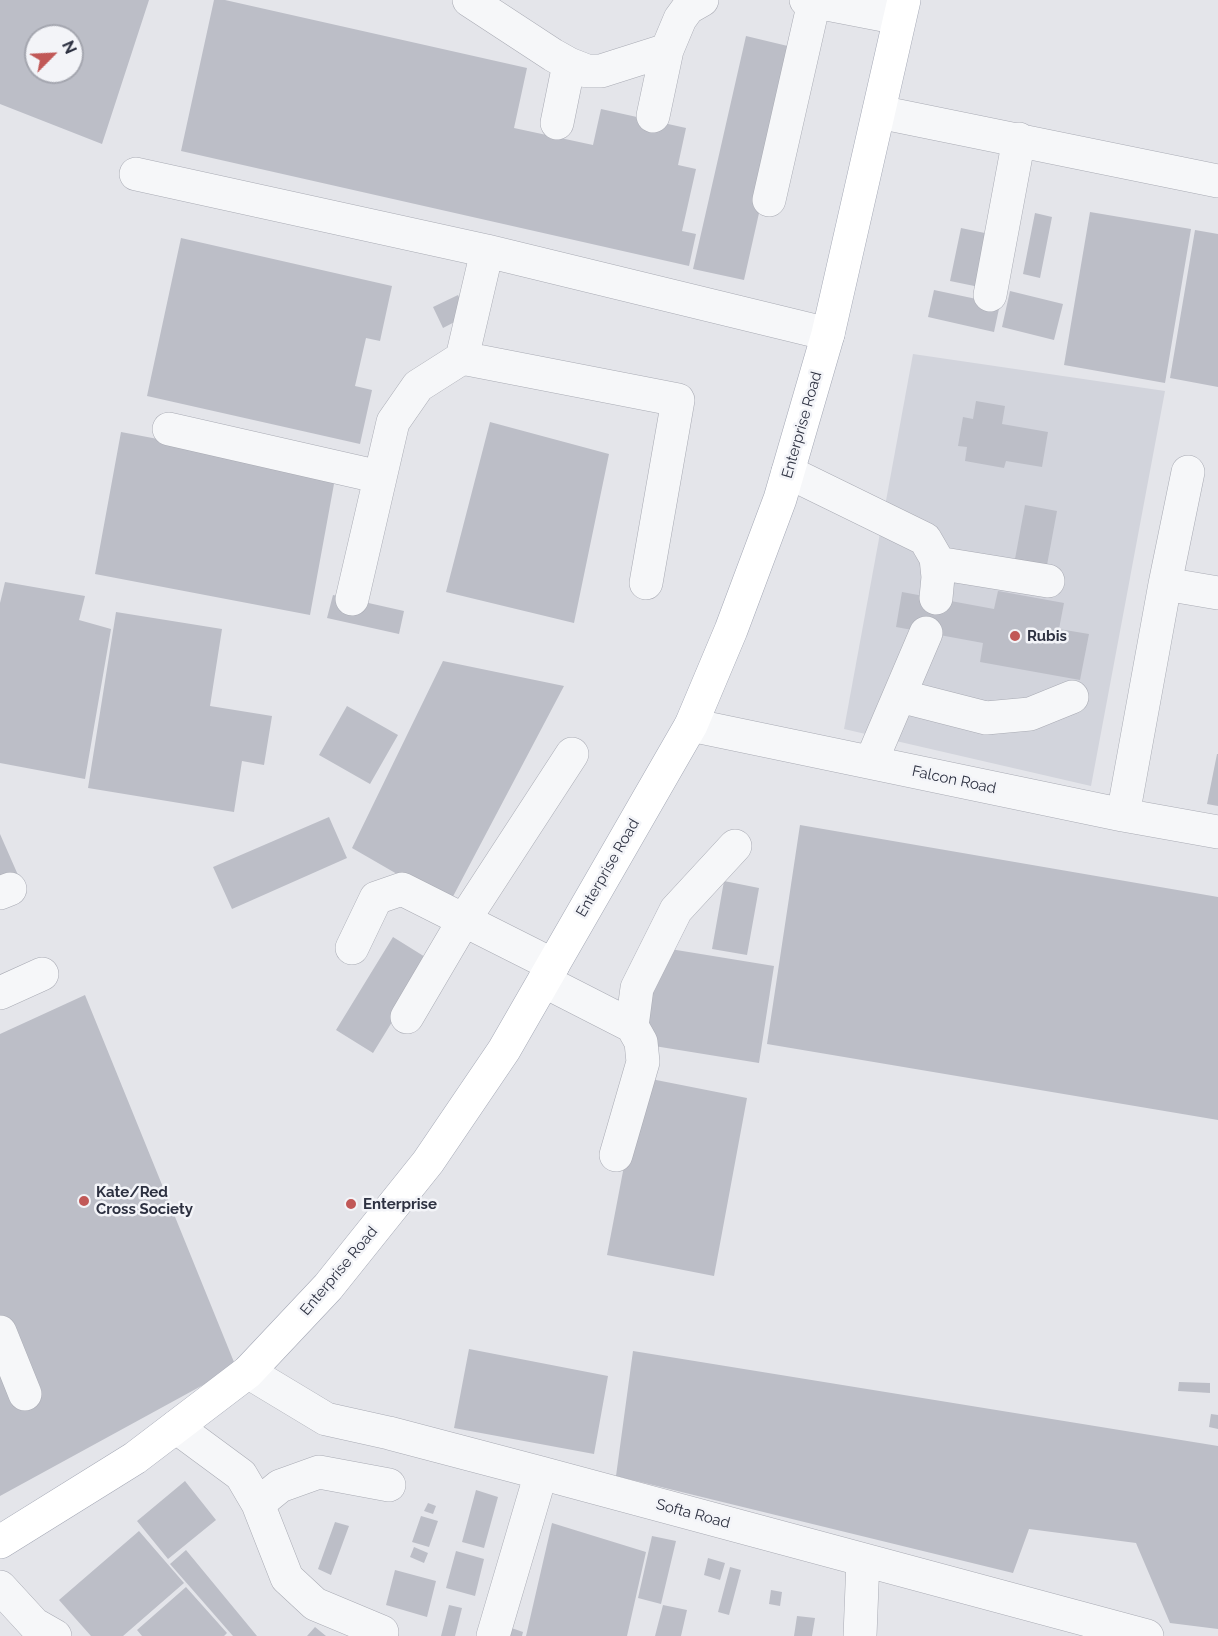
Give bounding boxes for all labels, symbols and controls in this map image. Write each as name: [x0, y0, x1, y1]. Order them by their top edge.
north arrow: [24, 24, 84, 84]
text: N: [58, 38, 80, 57]
street label: Enterprise Road: [778, 369, 826, 481]
place label: Rubis: [1027, 627, 1067, 645]
marker: Rubis: [1008, 629, 1022, 643]
street label: Falcon Road: [910, 762, 998, 798]
street label: Enterprise Road: [573, 816, 643, 920]
place label: Kate/Red Cross Society: [96, 1183, 193, 1218]
marker: Kate/Red Cross Society: [77, 1194, 91, 1208]
place label: Enterprise: [363, 1195, 437, 1213]
marker: Enterprise: [344, 1197, 358, 1211]
street label: Enterprise Road: [297, 1223, 381, 1319]
street label: Softa Road: [654, 1495, 732, 1533]

